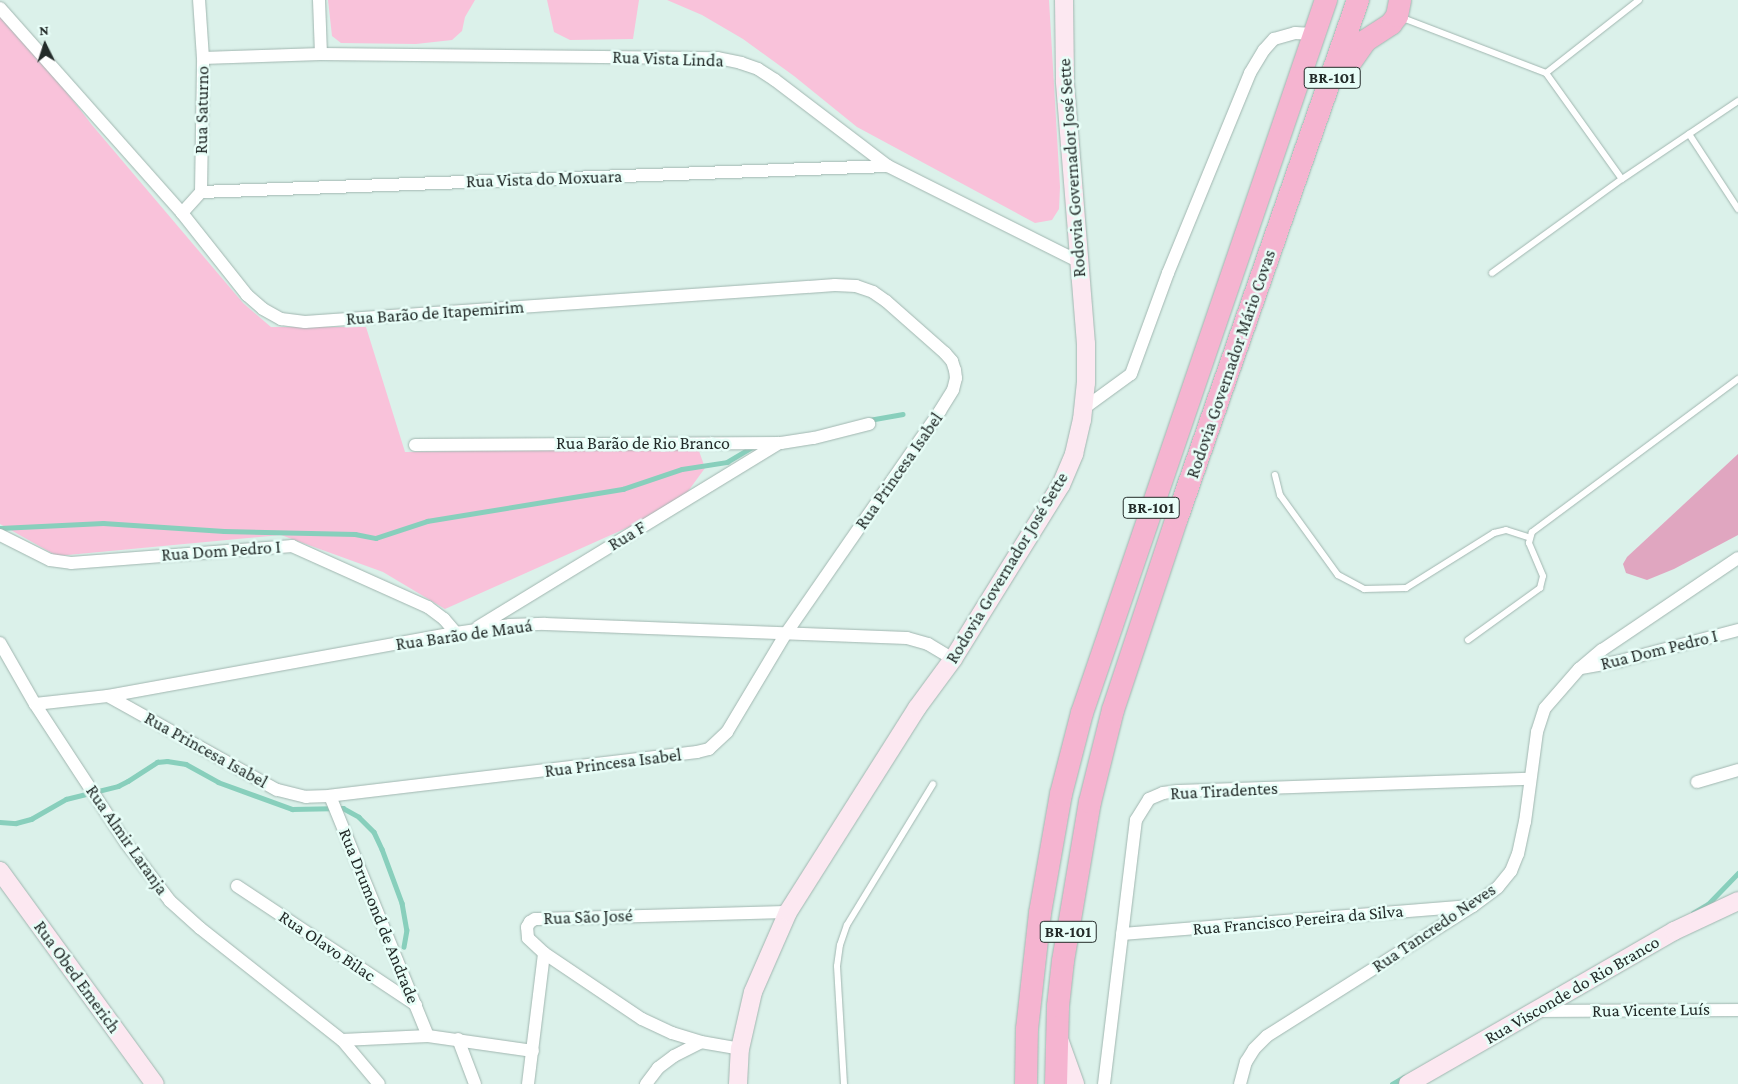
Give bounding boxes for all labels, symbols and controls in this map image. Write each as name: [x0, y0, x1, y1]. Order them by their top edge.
north arrow: [20, 20, 70, 70]
text: N: [39, 22, 49, 38]
street label: Rua Vista Linda: [612, 46, 724, 72]
street label: Rodovia Governador José Sette: [1054, 58, 1090, 278]
road number: BR-101: [1303, 64, 1361, 92]
street label: Rua Saturno: [190, 66, 214, 154]
street label: Rua Vista do Moxuara: [466, 165, 622, 193]
street label: Rodovia Governador Mário Covas: [1182, 247, 1280, 481]
street label: Rua Barão de Itapemirim: [345, 296, 525, 330]
street label: Rua Princesa Isabel: [851, 408, 947, 534]
street label: Rua Barão de Rio Branco: [556, 432, 730, 454]
street label: Rodovia Governador José Sette: [941, 468, 1073, 668]
road number: BR-101: [1122, 494, 1180, 522]
street label: Rua F: [604, 516, 650, 556]
street label: Rua Dom Pedro I: [161, 536, 281, 566]
street label: Rua Barão de Mauá: [394, 615, 534, 655]
street label: Rua Dom Pedro I: [1598, 625, 1720, 675]
street label: Rua Princesa Isabel: [141, 707, 271, 793]
street label: Rua Princesa Isabel: [543, 744, 683, 782]
street label: Rua Tiradentes: [1170, 777, 1278, 805]
street label: Rua Almir Laranja: [81, 781, 173, 899]
street label: Rua Drumond de Andrade: [334, 825, 424, 1007]
street label: Rua Tancredo Neves: [1368, 879, 1500, 977]
street label: Rua Francisco Pereira da Silva: [1192, 900, 1404, 940]
street label: Rua São José: [543, 905, 633, 929]
street label: Rua Olavo Bilac: [275, 906, 379, 986]
street label: Rua Obed Emerich: [29, 917, 125, 1037]
road number: BR-101: [1039, 919, 1097, 946]
street label: Rua Visconde do Rio Branco: [1481, 931, 1663, 1049]
street label: Rua Vicente Luís: [1592, 998, 1710, 1022]

